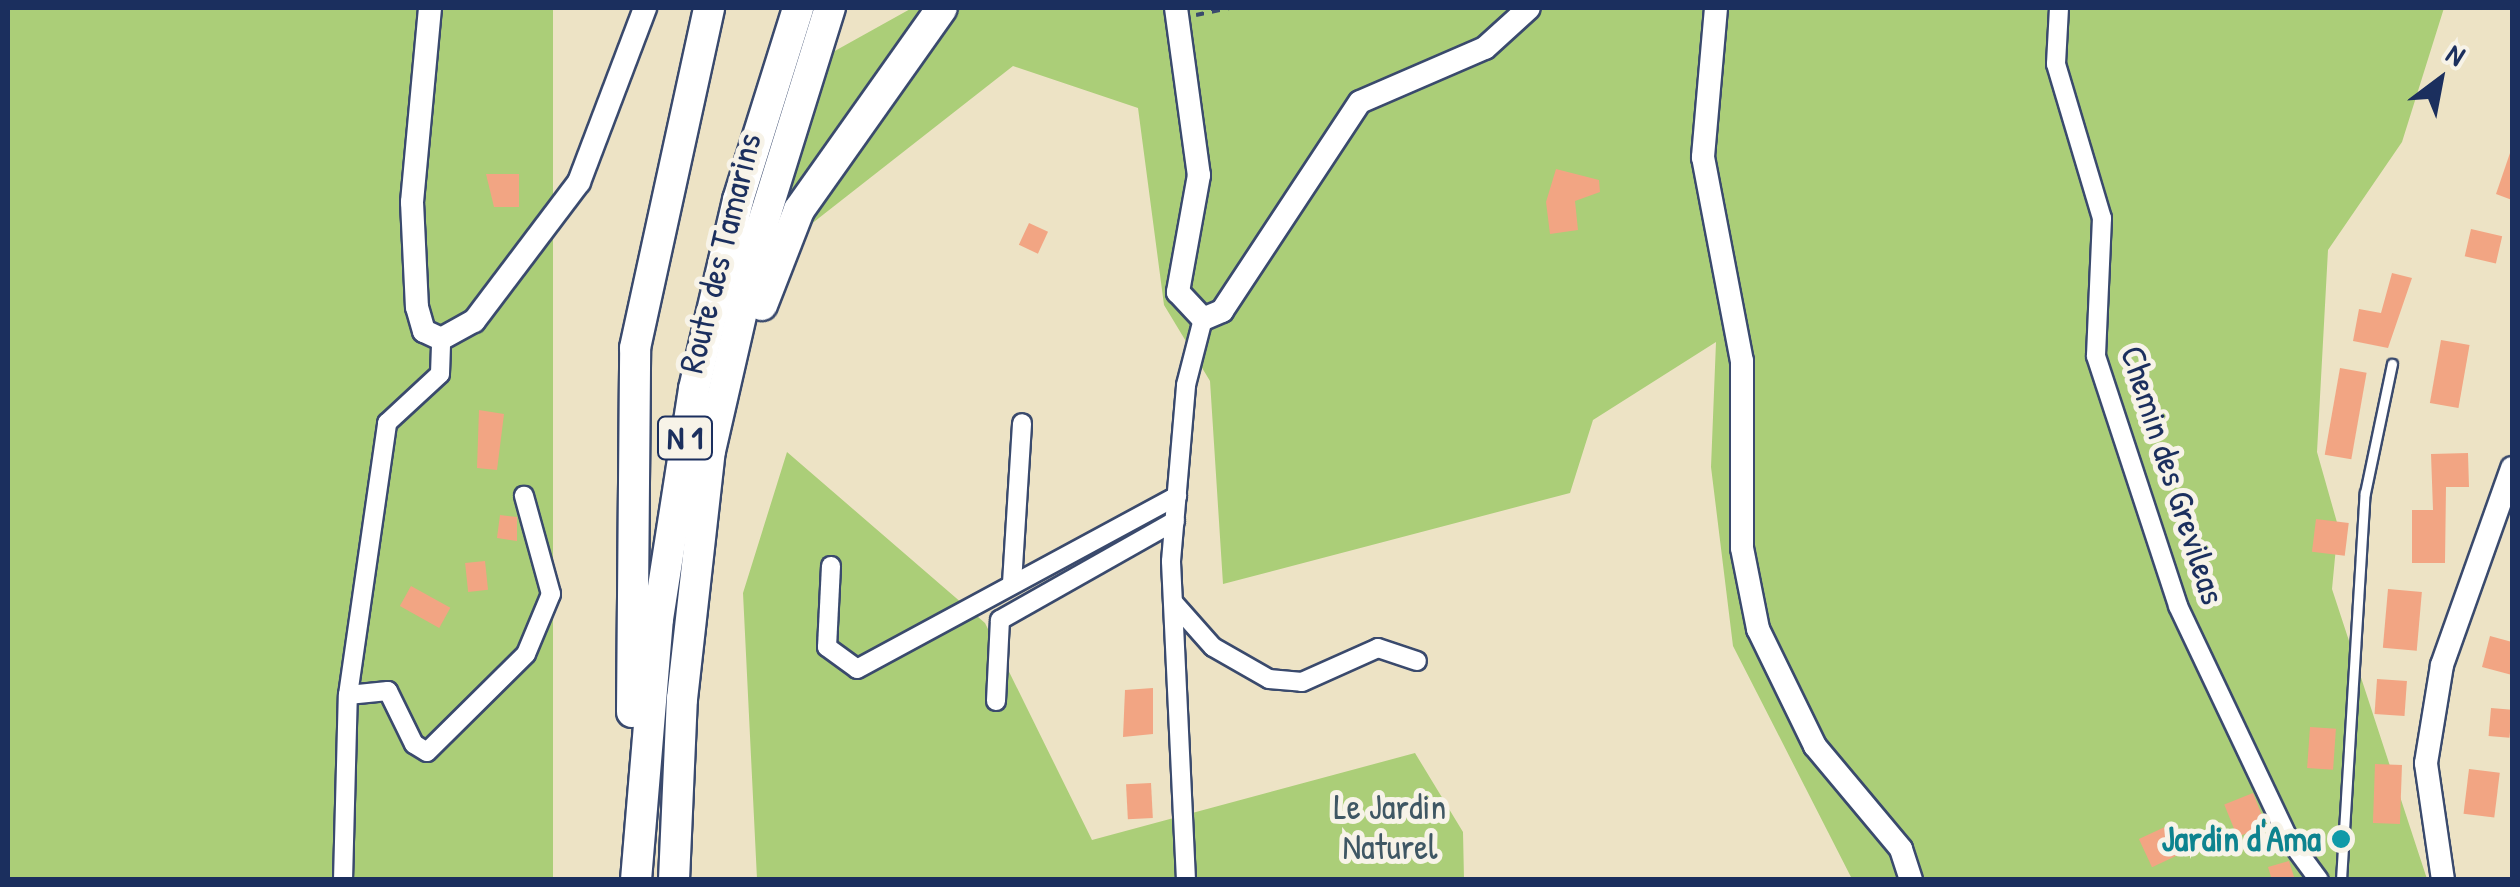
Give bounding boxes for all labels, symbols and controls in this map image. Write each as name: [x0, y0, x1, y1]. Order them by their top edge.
north arrow: [2390, 30, 2490, 130]
text: N: [2440, 34, 2472, 75]
street label: Route des Tamarins: [670, 129, 770, 377]
street label: Chemin des Grevileas: [2111, 341, 2235, 609]
road number: N 1: [655, 411, 715, 465]
park label: Le Jardin Naturel: [1334, 786, 1446, 868]
place label: Jardin d'Ama: [2162, 818, 2321, 860]
marker: Jardin d'Ama: [2330, 828, 2352, 850]

